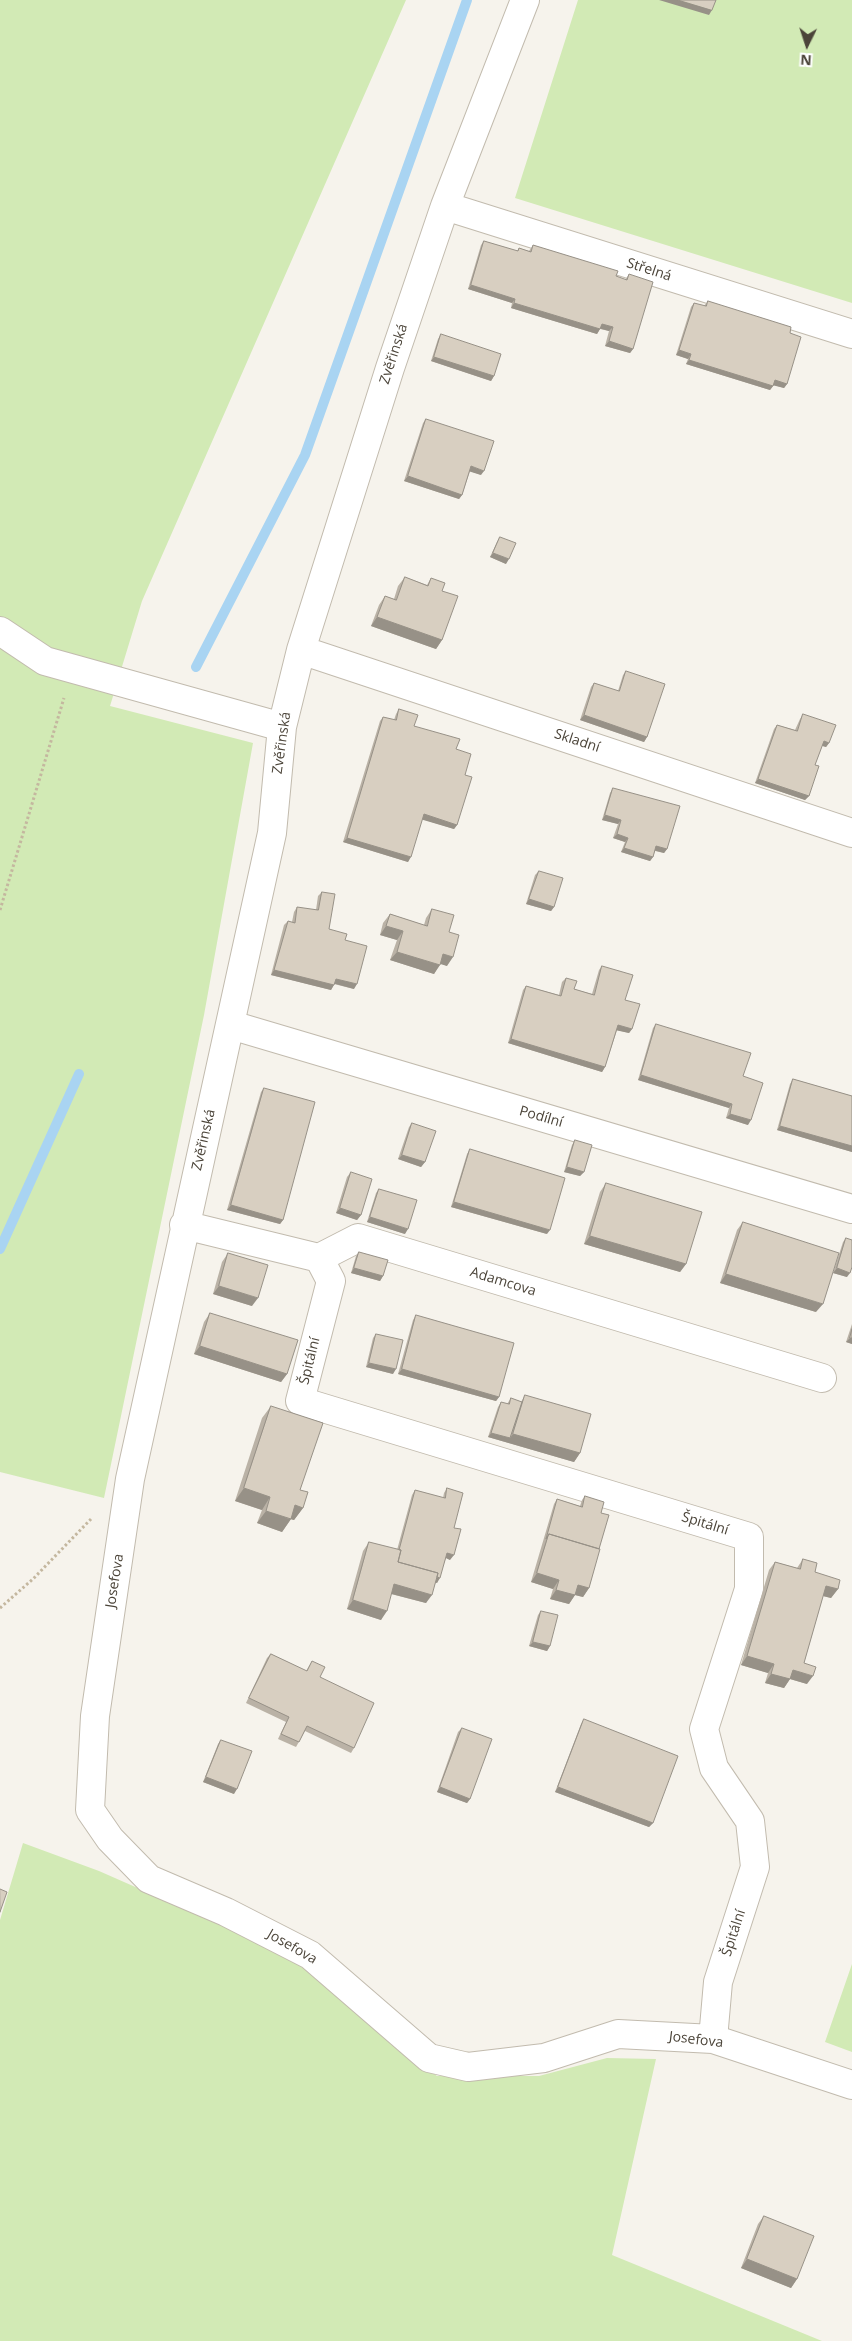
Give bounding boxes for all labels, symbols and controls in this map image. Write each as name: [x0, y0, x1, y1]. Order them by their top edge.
north arrow: [782, 20, 832, 70]
text: N: [800, 51, 812, 70]
street label: Střelná: [624, 255, 674, 285]
street label: Zvěřinská: [376, 322, 412, 386]
street label: Zvěřinská: [269, 711, 295, 775]
street label: Skladní: [552, 726, 602, 756]
street label: Podílní: [517, 1103, 565, 1131]
street label: Zvěřinská: [189, 1108, 219, 1172]
street label: Adamcova: [468, 1264, 538, 1300]
street label: Špitální: [296, 1336, 324, 1386]
street label: Špitální: [679, 1509, 731, 1539]
street label: Josefova: [102, 1553, 128, 1609]
street label: Špitální: [719, 1907, 749, 1959]
street label: Josefova: [264, 1926, 320, 1968]
street label: Josefova: [668, 2028, 724, 2052]

